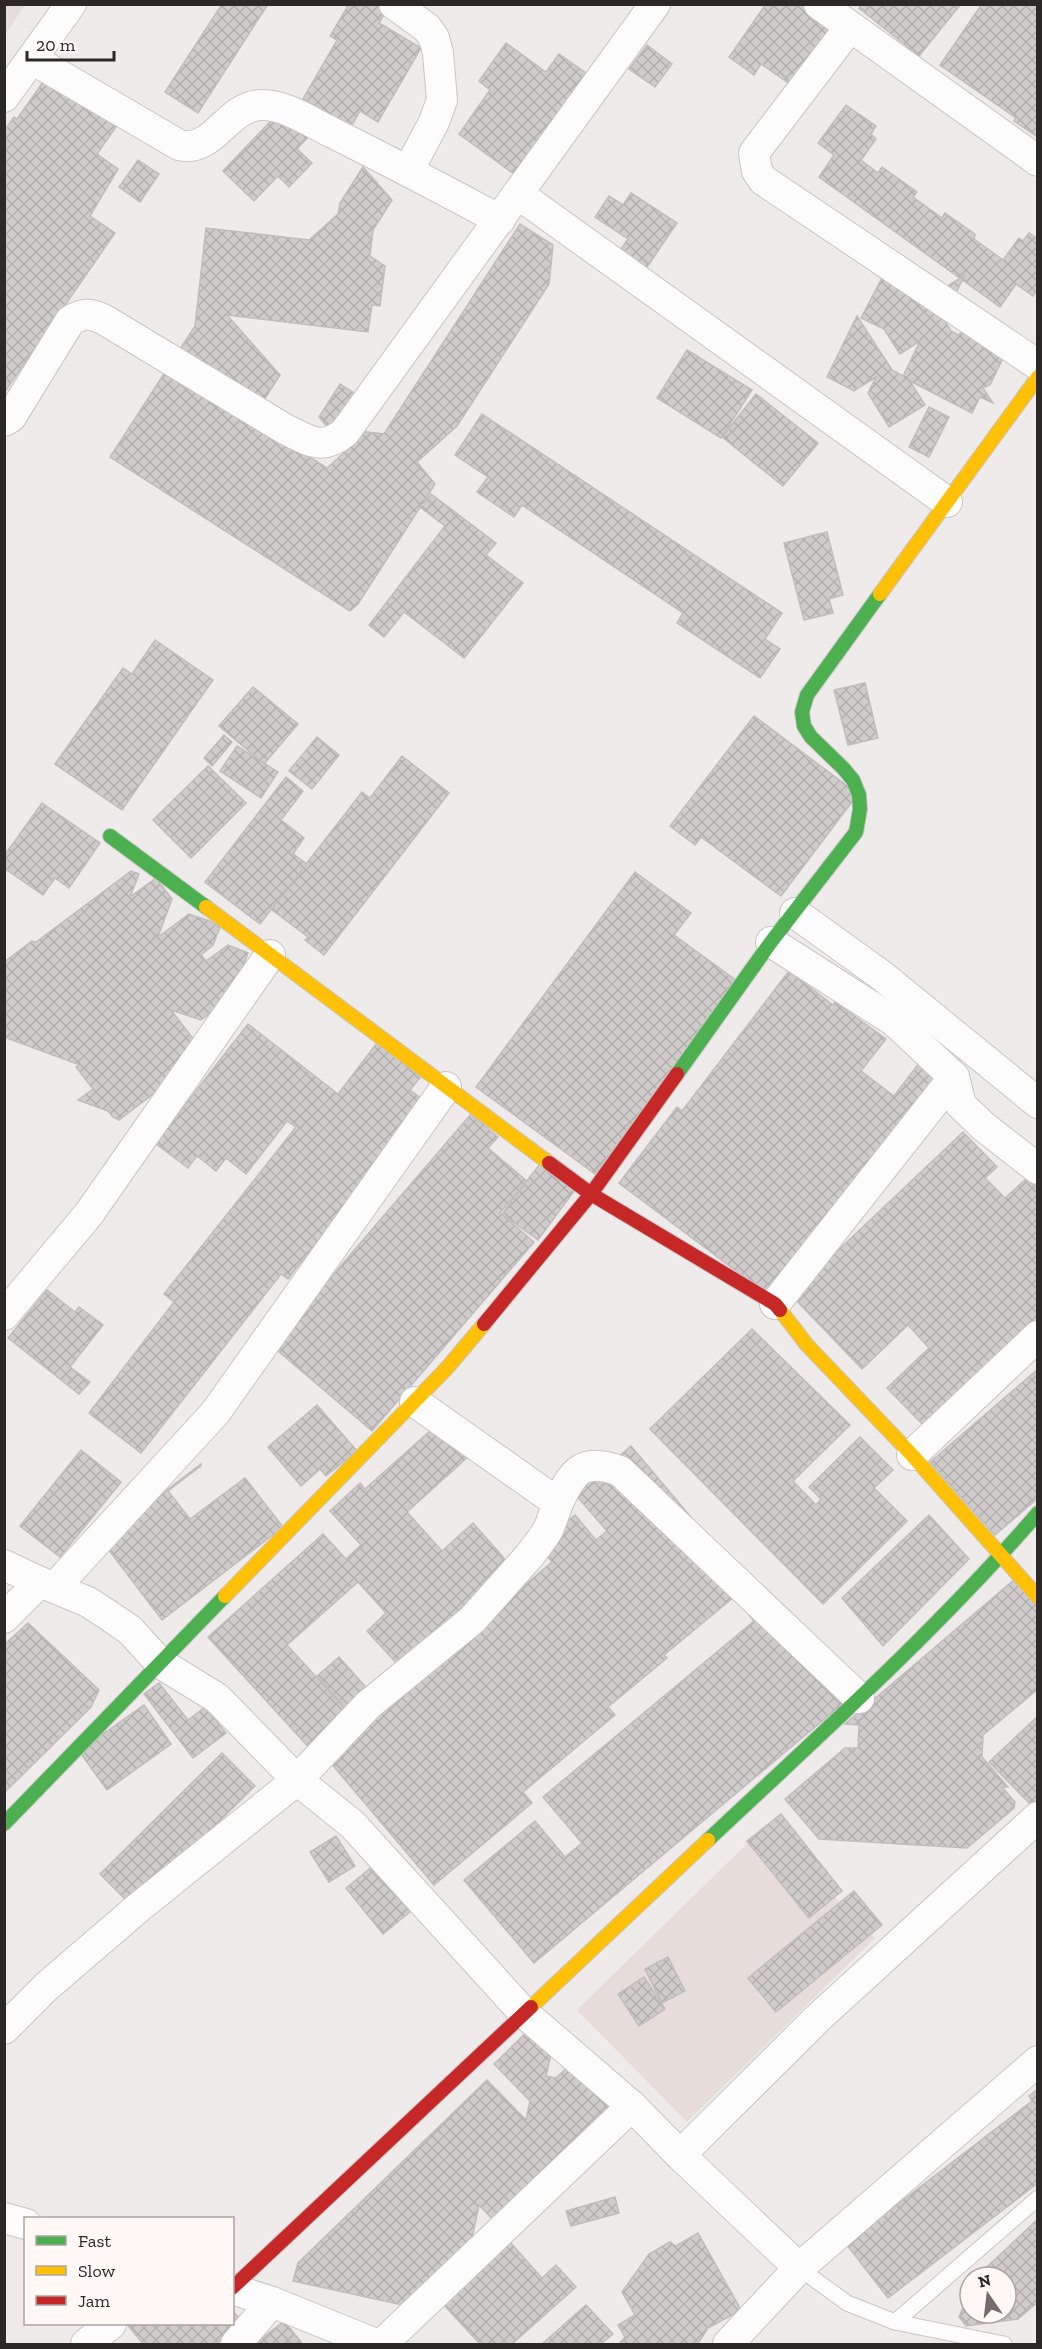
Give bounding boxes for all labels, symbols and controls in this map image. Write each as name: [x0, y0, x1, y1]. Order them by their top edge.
scale bar: [27, 24, 114, 62]
text: 20 m: [36, 34, 76, 56]
legend: [24, 2217, 234, 2325]
text: Fast: [78, 2230, 111, 2252]
text: Slow: [78, 2260, 115, 2282]
north arrow: [958, 2265, 1018, 2325]
text: N: [976, 2270, 993, 2292]
text: Jam: [78, 2290, 110, 2312]

